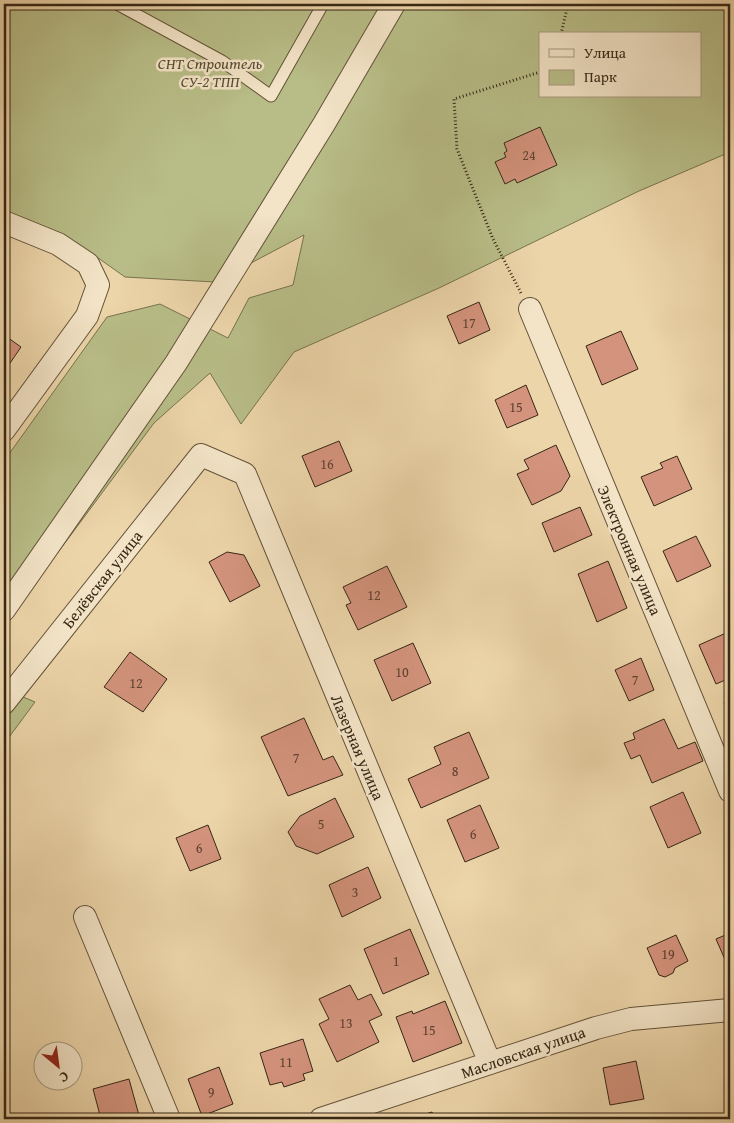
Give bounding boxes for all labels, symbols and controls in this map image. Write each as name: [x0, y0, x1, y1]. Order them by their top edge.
legend: [539, 32, 702, 98]
text: Улица: [584, 42, 627, 63]
park label: СНТ Строитель СУ-2 ТПП: [158, 51, 263, 93]
text: Парк: [584, 66, 617, 87]
house number: 24: [522, 145, 536, 165]
house number: 17: [462, 313, 476, 333]
house number: 15: [509, 397, 523, 417]
house number: 16: [320, 454, 334, 474]
street label: Электронная улица: [592, 481, 668, 619]
street label: Белёвская улица: [56, 525, 148, 633]
house number: 12: [367, 585, 381, 605]
house number: 10: [395, 662, 409, 682]
house number: 7: [632, 670, 639, 690]
house number: 12: [129, 673, 143, 693]
street label: Лазерная улица: [325, 690, 391, 804]
house number: 7: [293, 748, 300, 768]
house number: 8: [452, 761, 459, 781]
house number: 5: [318, 814, 324, 834]
house number: 6: [470, 824, 477, 844]
house number: 6: [196, 838, 203, 858]
house number: 3: [352, 882, 358, 902]
house number: 19: [661, 944, 675, 964]
house number: 1: [393, 951, 399, 971]
house number: 13: [339, 1013, 353, 1033]
street label: Масловская улица: [458, 1019, 589, 1085]
house number: 15: [422, 1020, 436, 1040]
north arrow: [32, 1040, 82, 1090]
house number: 11: [279, 1052, 293, 1072]
text: С: [56, 1067, 73, 1088]
house number: 9: [208, 1082, 215, 1102]

